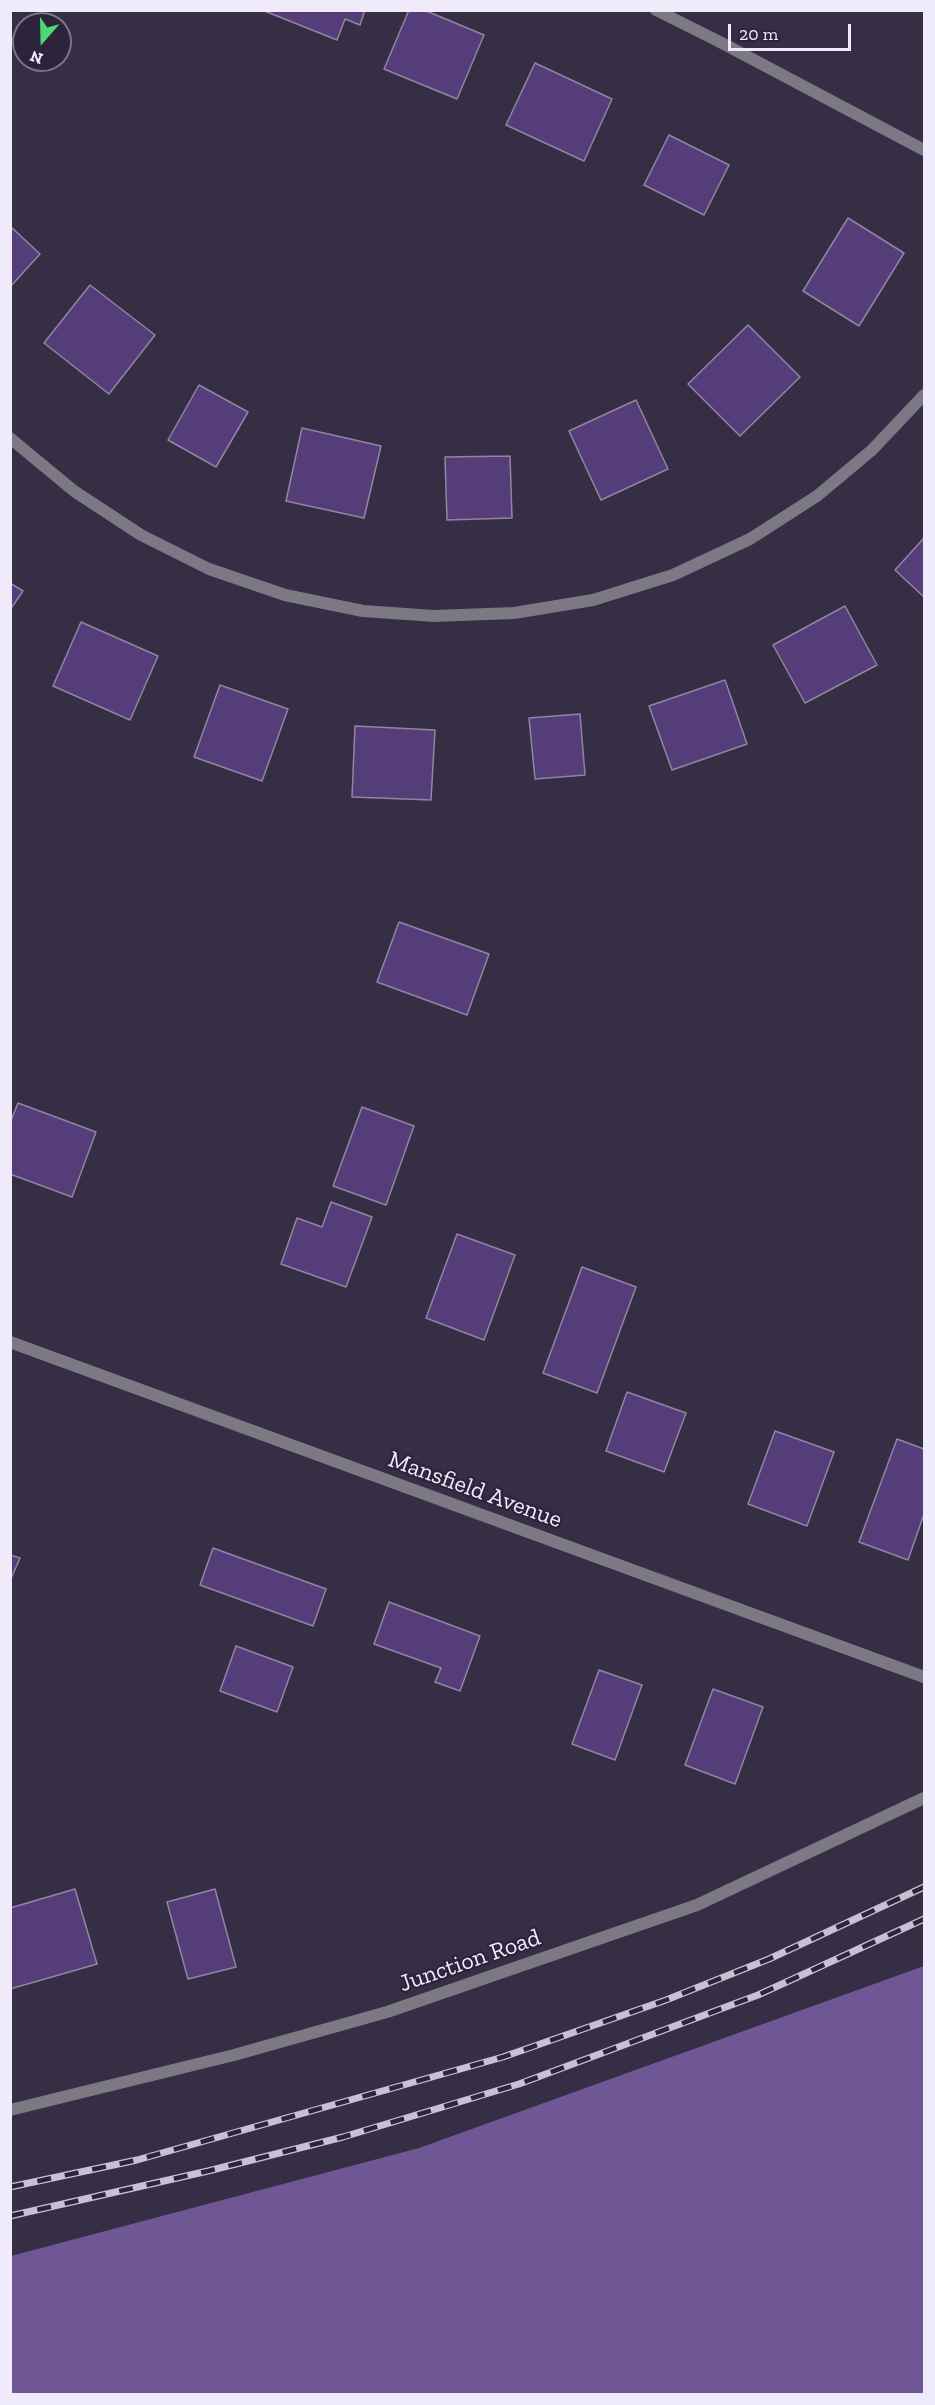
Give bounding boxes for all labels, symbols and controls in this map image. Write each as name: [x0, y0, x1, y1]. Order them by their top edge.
north arrow: [12, 12, 72, 72]
scale bar: [731, 12, 854, 50]
text: 20 m: [739, 23, 778, 45]
text: N: [27, 46, 45, 69]
street label: Mansfield Avenue: [384, 1445, 566, 1535]
street label: Junction Road: [396, 1923, 544, 1999]

